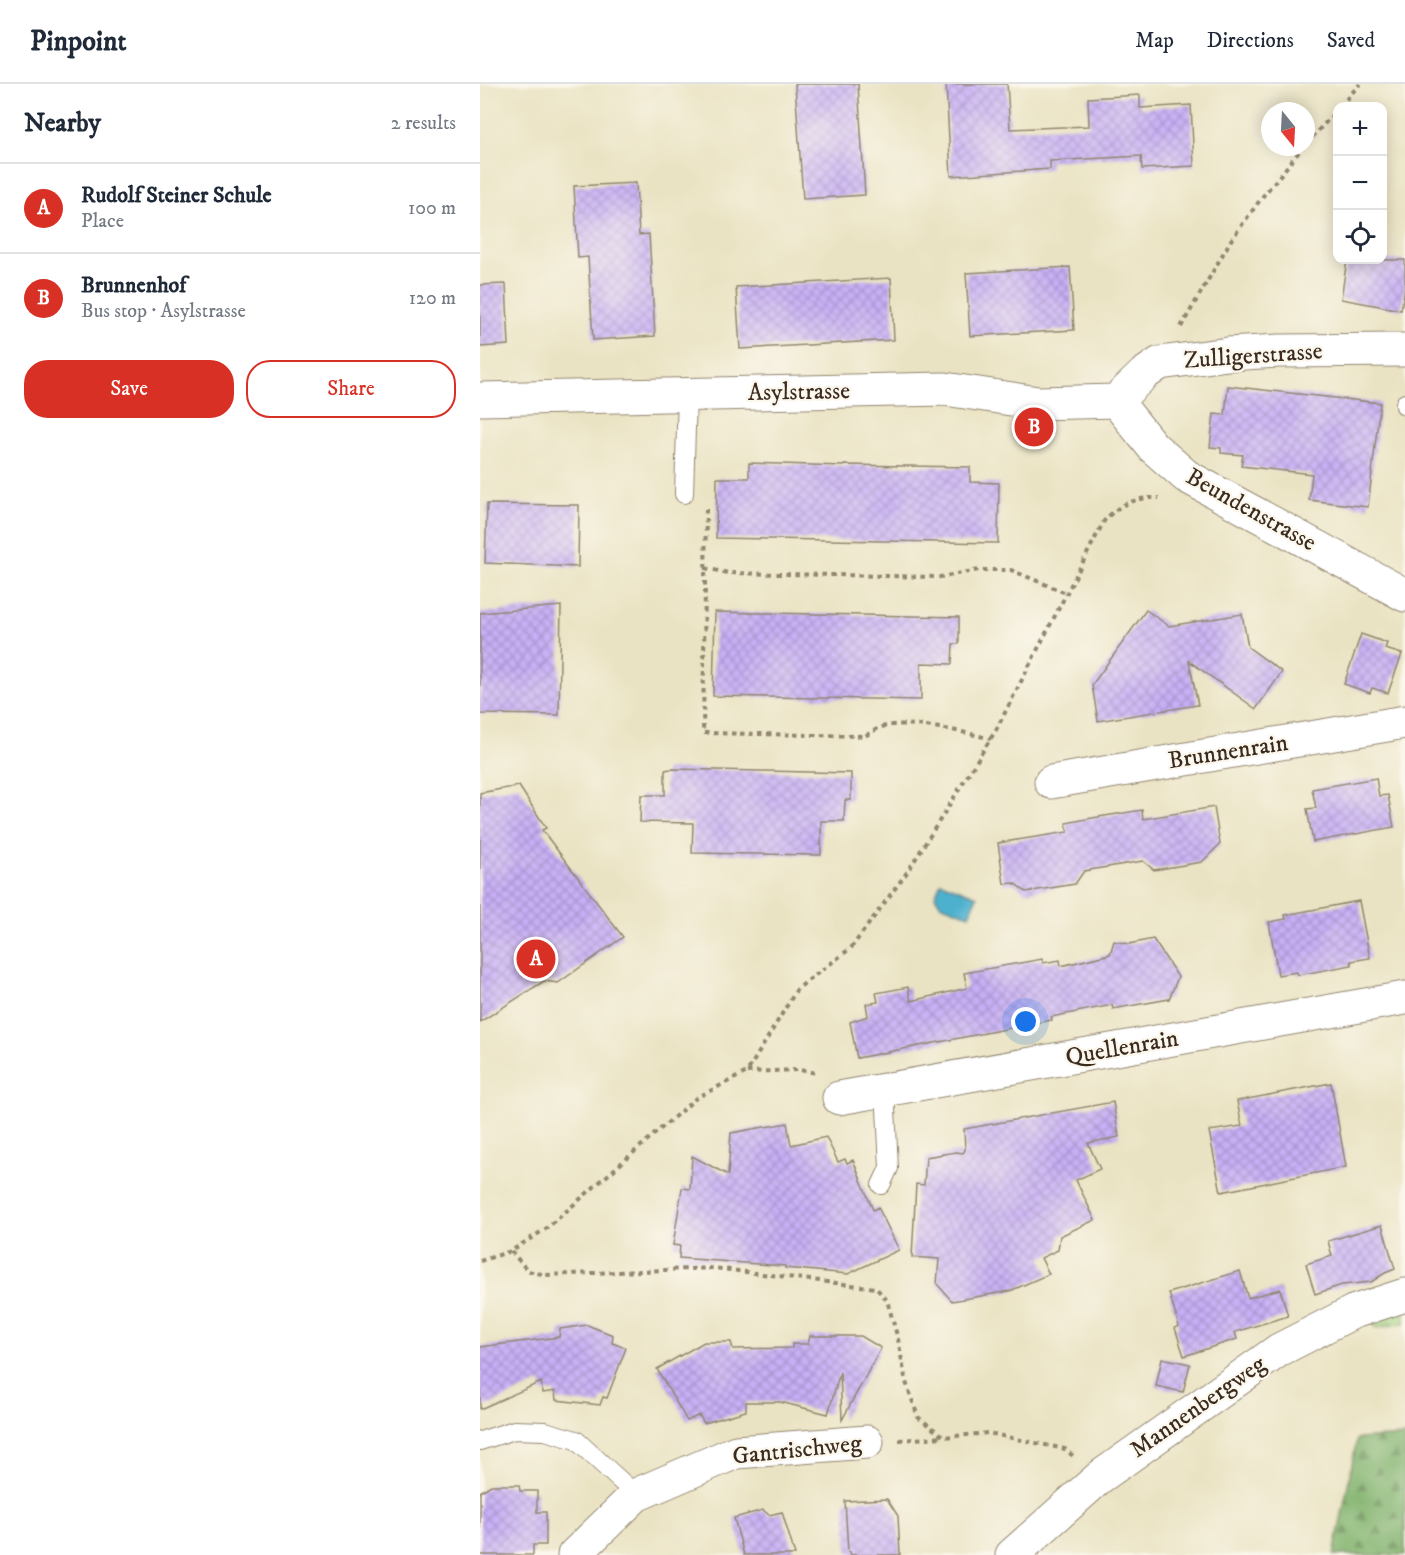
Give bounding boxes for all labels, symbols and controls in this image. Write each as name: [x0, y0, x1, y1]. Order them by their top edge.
text: Pinpoint: [30, 24, 126, 59]
text: Map: [1135, 28, 1174, 54]
text: Directions: [1207, 28, 1294, 54]
text: Saved: [1327, 28, 1375, 54]
north arrow: [1261, 102, 1315, 156]
map controls: [1333, 102, 1387, 264]
button: +: [1333, 102, 1387, 156]
text: Nearby: [24, 107, 101, 140]
text: 2 results: [391, 111, 456, 136]
button: −: [1333, 156, 1387, 210]
text: Rudolf Steiner Schule: [81, 182, 272, 209]
text: A: [37, 196, 50, 221]
text: 100 m: [408, 196, 456, 221]
text: Place: [81, 209, 124, 234]
button: locate: [1333, 210, 1387, 264]
text: Brunnenhof: [81, 272, 186, 299]
text: B: [37, 286, 50, 311]
text: 120 m: [409, 286, 456, 311]
text: Bus stop · Asylstrasse: [81, 299, 246, 324]
street label: Zulligerstrasse: [1183, 336, 1323, 376]
button: Save: [24, 360, 234, 418]
button: Share: [246, 360, 456, 418]
street label: Asylstrasse: [748, 376, 850, 408]
pin: B: [1014, 404, 1054, 450]
street label: Beundenstrasse: [1181, 462, 1321, 558]
street label: Brunnenrain: [1166, 728, 1291, 776]
pin: A: [516, 936, 556, 982]
your location: [1011, 1007, 1040, 1036]
street label: Quellenrain: [1063, 1023, 1181, 1073]
street label: Mannenbergweg: [1124, 1349, 1272, 1465]
street label: Gantrischweg: [731, 1428, 863, 1472]

